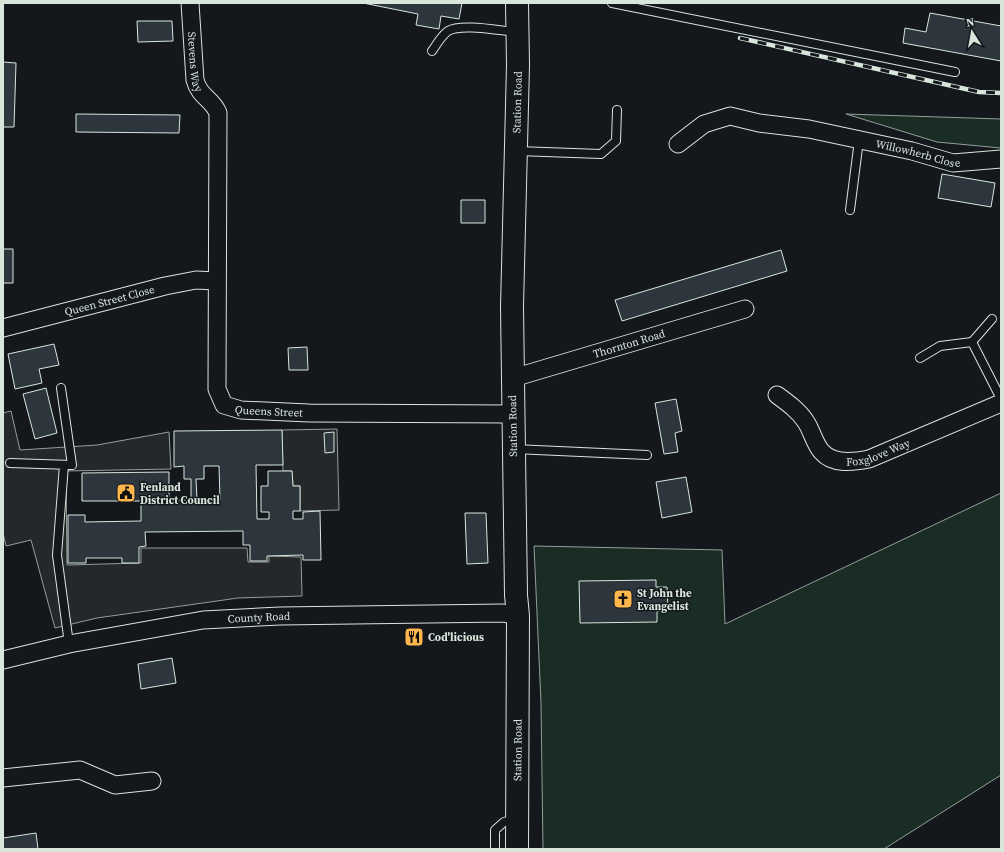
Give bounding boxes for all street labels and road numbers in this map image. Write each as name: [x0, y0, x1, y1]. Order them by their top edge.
street label: Stevens Way: [184, 31, 207, 95]
street label: Station Road: [509, 70, 525, 133]
street label: Willowherb Close: [874, 136, 961, 171]
street label: Queen Street Close: [63, 281, 156, 319]
street label: Thornton Road: [591, 325, 668, 361]
street label: Station Road: [505, 394, 521, 457]
street label: Queens Street: [233, 401, 304, 420]
street label: Foxglove Way: [846, 435, 912, 469]
street label: County Road: [227, 608, 291, 626]
street label: Station Road: [510, 718, 525, 781]

